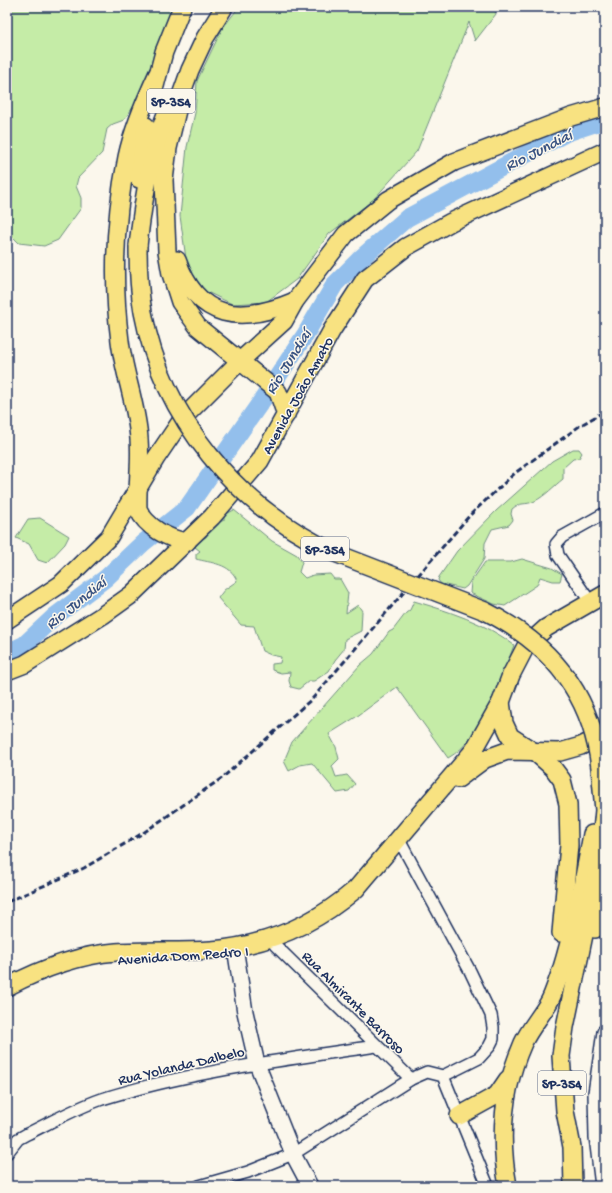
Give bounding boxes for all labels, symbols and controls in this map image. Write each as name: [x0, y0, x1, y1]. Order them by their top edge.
road number: SP-354: [147, 89, 195, 113]
water label: Rio Jundiaí: [503, 126, 579, 177]
water label: Rio Jundiaí: [263, 324, 319, 399]
street label: Avenida João Amato: [259, 334, 339, 458]
road number: SP-354: [301, 537, 349, 561]
water label: Rio Jundiaí: [43, 572, 114, 635]
street label: Avenida Dom Pedro I: [117, 943, 249, 971]
street label: Rua Almirante Barroso: [297, 948, 408, 1059]
street label: Rua Yolanda Dalbelo: [117, 1044, 247, 1090]
road number: SP-354: [538, 1071, 586, 1095]

